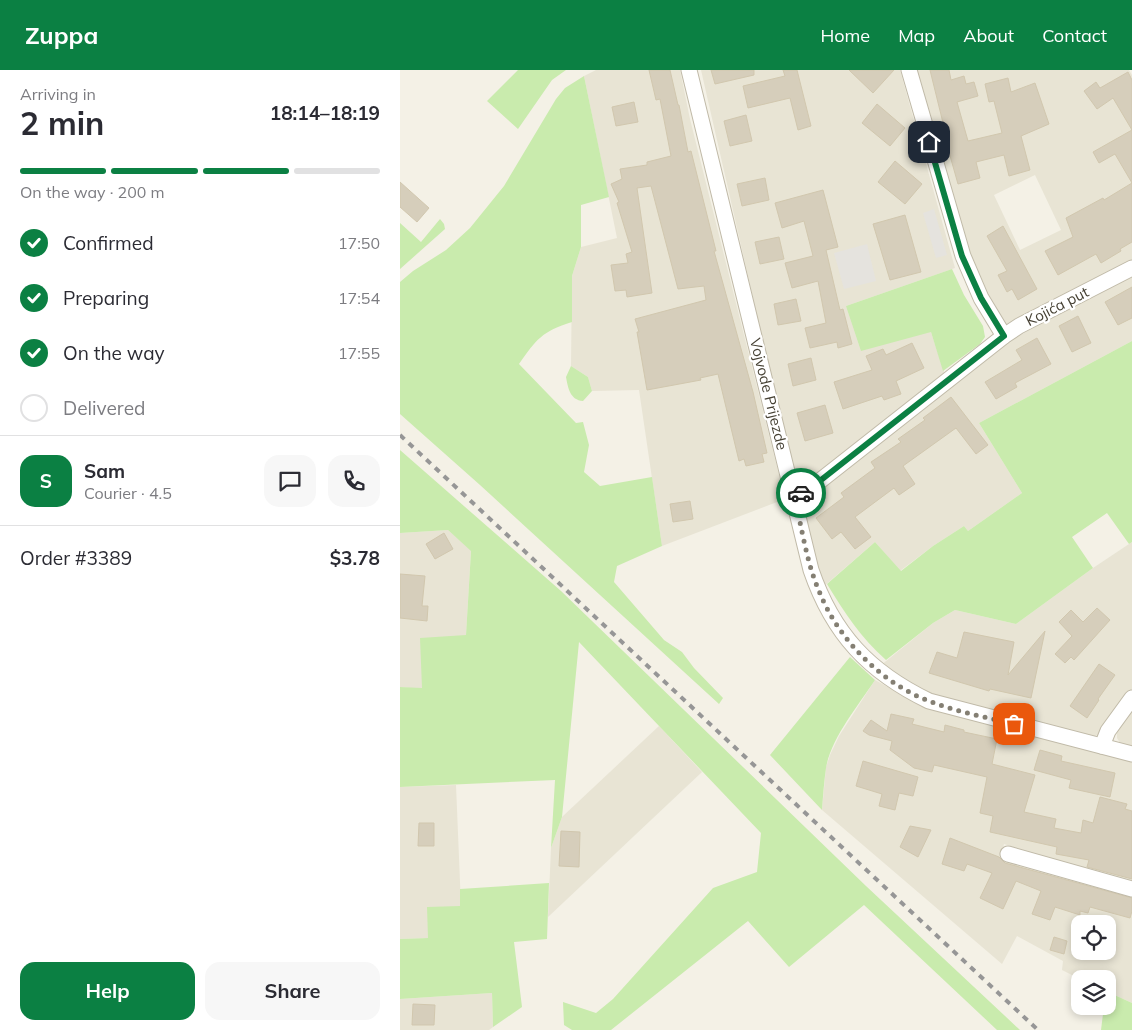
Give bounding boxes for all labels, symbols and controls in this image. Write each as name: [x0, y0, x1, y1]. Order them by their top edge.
text: Zuppa: [25, 20, 98, 50]
text: Home: [820, 24, 870, 47]
text: Map: [898, 24, 935, 47]
text: About: [963, 24, 1014, 47]
text: Contact: [1042, 24, 1107, 47]
text: Arriving in: [20, 84, 96, 104]
text: 18:14–18:19: [270, 101, 380, 125]
text: 2 min: [20, 103, 104, 143]
pin: [908, 121, 950, 163]
icon: home: [915, 128, 943, 156]
text: On the way · 200 m: [20, 182, 165, 202]
icon: check: [20, 229, 48, 257]
text: Confirmed: [63, 231, 154, 255]
text: 17:50: [338, 233, 380, 253]
street label: Kojića put: [1022, 282, 1092, 330]
icon: check: [20, 284, 48, 312]
text: Preparing: [63, 286, 149, 310]
text: 17:54: [338, 288, 380, 308]
street label: Vojvode Prijezde: [746, 336, 792, 452]
icon: check: [20, 339, 48, 367]
text: On the way: [63, 341, 165, 365]
text: 17:55: [338, 343, 380, 363]
text: Delivered: [63, 396, 145, 420]
button: chat: [264, 455, 316, 507]
button: phone: [328, 455, 380, 507]
text: Sam: [84, 459, 125, 483]
courier: [776, 468, 826, 518]
text: S: [40, 469, 52, 493]
icon: car: [787, 479, 815, 507]
text: Courier · 4.5: [84, 483, 172, 503]
text: Order #3389: [20, 546, 132, 570]
text: $3.78: [330, 546, 380, 570]
pin: [993, 703, 1035, 745]
icon: bag: [1000, 710, 1028, 738]
map controls: [1071, 915, 1116, 1015]
button: locate: [1071, 915, 1116, 960]
button: Help: [20, 962, 195, 1020]
button: Share: [205, 962, 380, 1020]
button: layers: [1071, 970, 1116, 1015]

